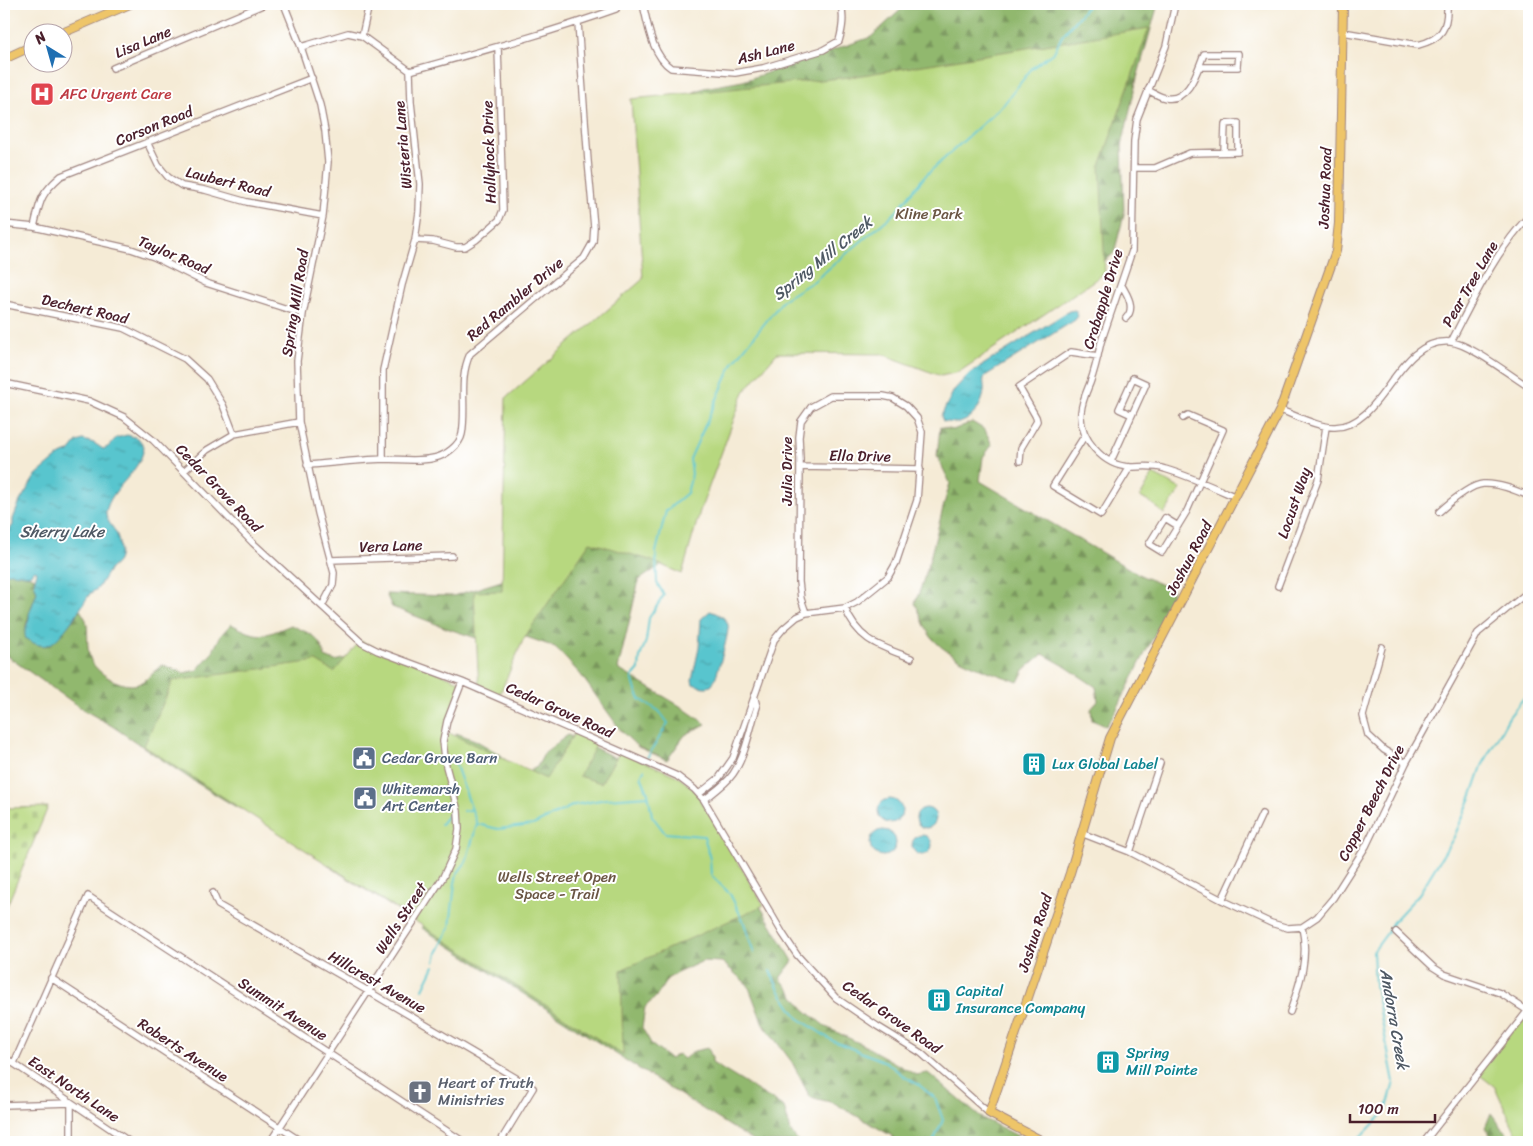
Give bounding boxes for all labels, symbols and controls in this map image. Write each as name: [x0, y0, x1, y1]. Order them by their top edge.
street label: Lisa Lane: [110, 18, 176, 66]
north arrow: [22, 22, 72, 72]
text: N: [28, 25, 52, 52]
street label: Ash Lane: [733, 32, 798, 72]
hospital icon: AFC Urgent Care: [29, 81, 55, 107]
place label: AFC Urgent Care: [59, 81, 171, 107]
street label: Corson Road: [111, 98, 198, 153]
street label: Wisteria Lane: [386, 100, 420, 190]
street label: Hollyhock Drive: [474, 100, 504, 204]
street label: Joshua Road: [1311, 146, 1339, 230]
street label: Laubert Road: [183, 159, 274, 205]
park label: Kline Park: [895, 201, 964, 227]
water label: Spring Mill Creek: [766, 207, 881, 308]
street label: Taylor Road: [134, 228, 215, 282]
street label: Pear Tree Lane: [1435, 236, 1505, 332]
street label: Crabapple Drive: [1075, 245, 1131, 352]
street label: Spring Mill Road: [274, 247, 316, 358]
street label: Red Rambler Drive: [461, 250, 570, 348]
street label: Dechert Road: [39, 286, 132, 332]
street label: Julia Drive: [774, 436, 800, 506]
street label: Cedar Grove Road: [169, 437, 269, 540]
street label: Ella Drive: [829, 442, 891, 470]
street label: Locust Way: [1270, 464, 1318, 542]
street label: Joshua Road: [1158, 515, 1220, 601]
water label: Sherry Lake: [20, 517, 106, 546]
street label: Vera Lane: [359, 532, 423, 560]
street label: Cedar Grove Road: [502, 675, 619, 746]
street label: Copper Beech Drive: [1330, 740, 1412, 866]
public building icon: Cedar Grove Barn: [351, 745, 377, 771]
place label: Cedar Grove Barn: [382, 745, 498, 771]
building icon: Lux Global Label: [1021, 751, 1047, 777]
place label: Lux Global Label: [1052, 751, 1159, 777]
place label: Whitemarsh Art Center: [381, 776, 460, 819]
public building icon: Whitemarsh Art Center: [352, 785, 378, 811]
park label: Wells Street Open Space - Trail: [498, 864, 616, 907]
street label: Wells Street: [368, 876, 435, 959]
street label: Joshua Road: [1010, 889, 1060, 977]
street label: Hillcrest Avenue: [323, 943, 431, 1021]
water label: Andorra Creek: [1371, 965, 1418, 1073]
street label: Summit Avenue: [233, 970, 333, 1048]
street label: Cedar Grove Road: [837, 973, 948, 1062]
place label: Capital Insurance Company: [955, 978, 1085, 1021]
building icon: Capital Insurance Company: [926, 987, 952, 1013]
street label: Roberts Avenue: [132, 1011, 234, 1089]
place label: Spring Mill Pointe: [1126, 1040, 1198, 1083]
street label: East North Lane: [23, 1049, 125, 1130]
building icon: Spring Mill Pointe: [1095, 1049, 1121, 1075]
place label: Heart of Truth Ministries: [438, 1070, 534, 1113]
church icon: Heart of Truth Ministries: [407, 1079, 433, 1105]
scale bar: [1350, 1091, 1436, 1123]
text: 100 m: [1358, 1096, 1399, 1122]

